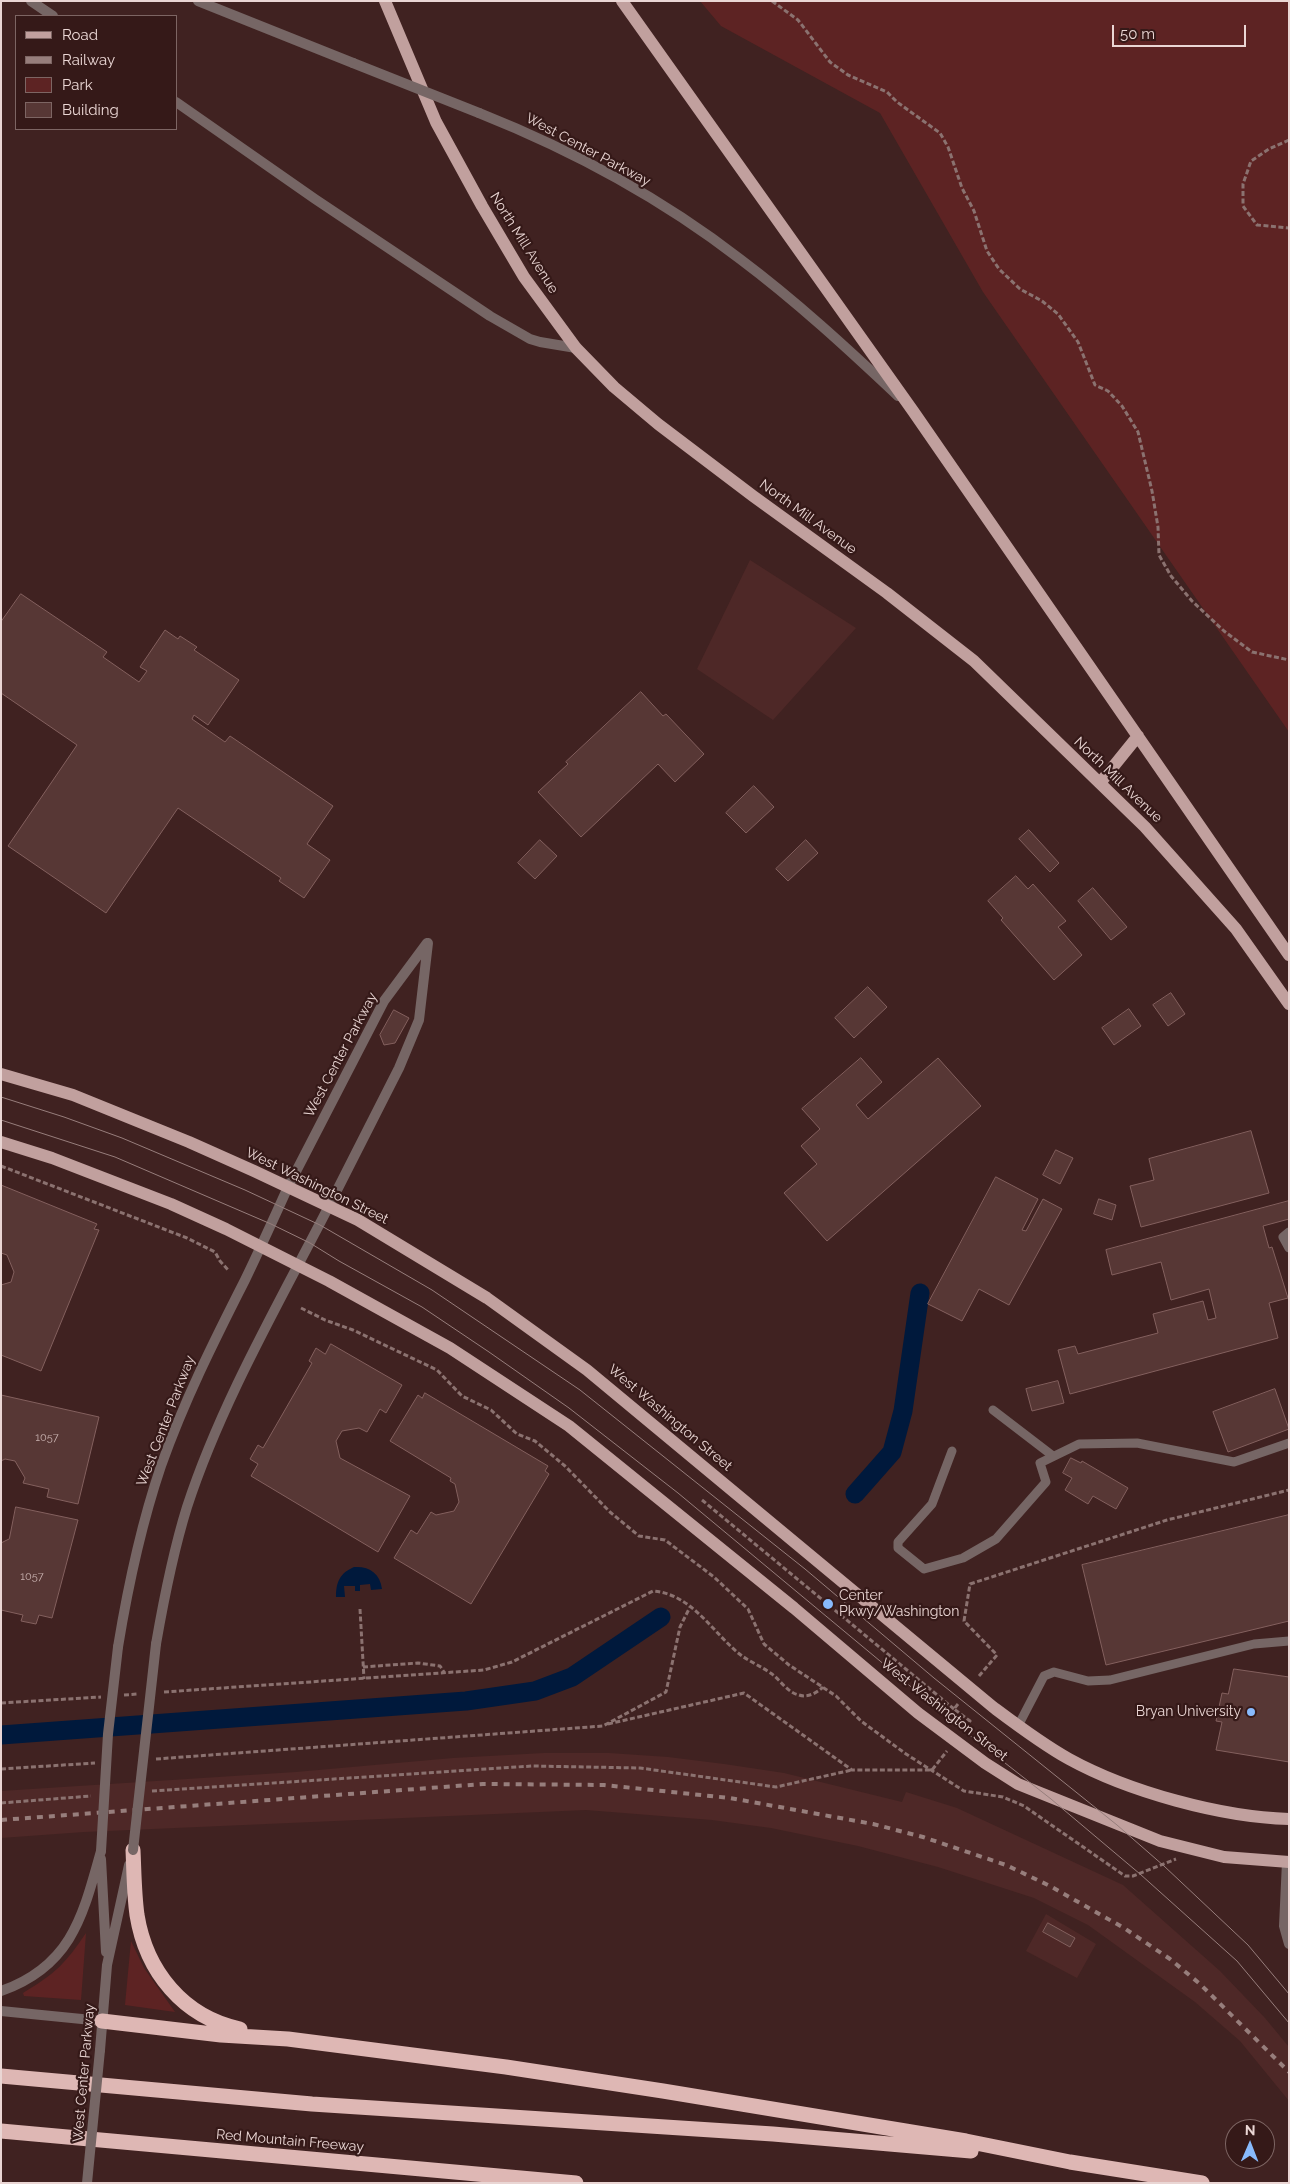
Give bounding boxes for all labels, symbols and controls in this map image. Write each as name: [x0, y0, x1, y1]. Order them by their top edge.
legend: [15, 15, 178, 130]
scale bar: [1115, 15, 1249, 47]
text: 50 m: [1120, 25, 1155, 43]
text: Road: [62, 26, 98, 44]
text: Railway: [62, 51, 115, 69]
text: Park: [62, 76, 93, 94]
text: Building: [62, 101, 119, 119]
street label: West Center Parkway: [523, 110, 653, 190]
street label: North Mill Avenue: [486, 189, 562, 297]
street label: North Mill Avenue: [756, 476, 860, 558]
street label: North Mill Avenue: [1070, 734, 1166, 826]
street label: West Center Parkway: [301, 990, 381, 1120]
street label: West Washington Street: [243, 1144, 391, 1228]
street label: West Center Parkway: [133, 1353, 199, 1489]
street label: West Washington Street: [605, 1361, 735, 1475]
house number: 1057: [35, 1431, 59, 1445]
house number: 1057: [20, 1570, 44, 1584]
place label: Center Pkwy/Washington: [839, 1588, 959, 1620]
marker: Center Pkwy/Washington: [821, 1597, 835, 1611]
street label: West Washington Street: [877, 1655, 1011, 1765]
place label: Bryan University: [1136, 1704, 1241, 1720]
marker: Bryan University: [1245, 1706, 1257, 1718]
street label: West Center Parkway: [70, 2003, 98, 2143]
north arrow: [1225, 2119, 1275, 2169]
text: N: [1245, 2122, 1256, 2138]
street label: Red Mountain Freeway: [215, 2126, 365, 2156]

